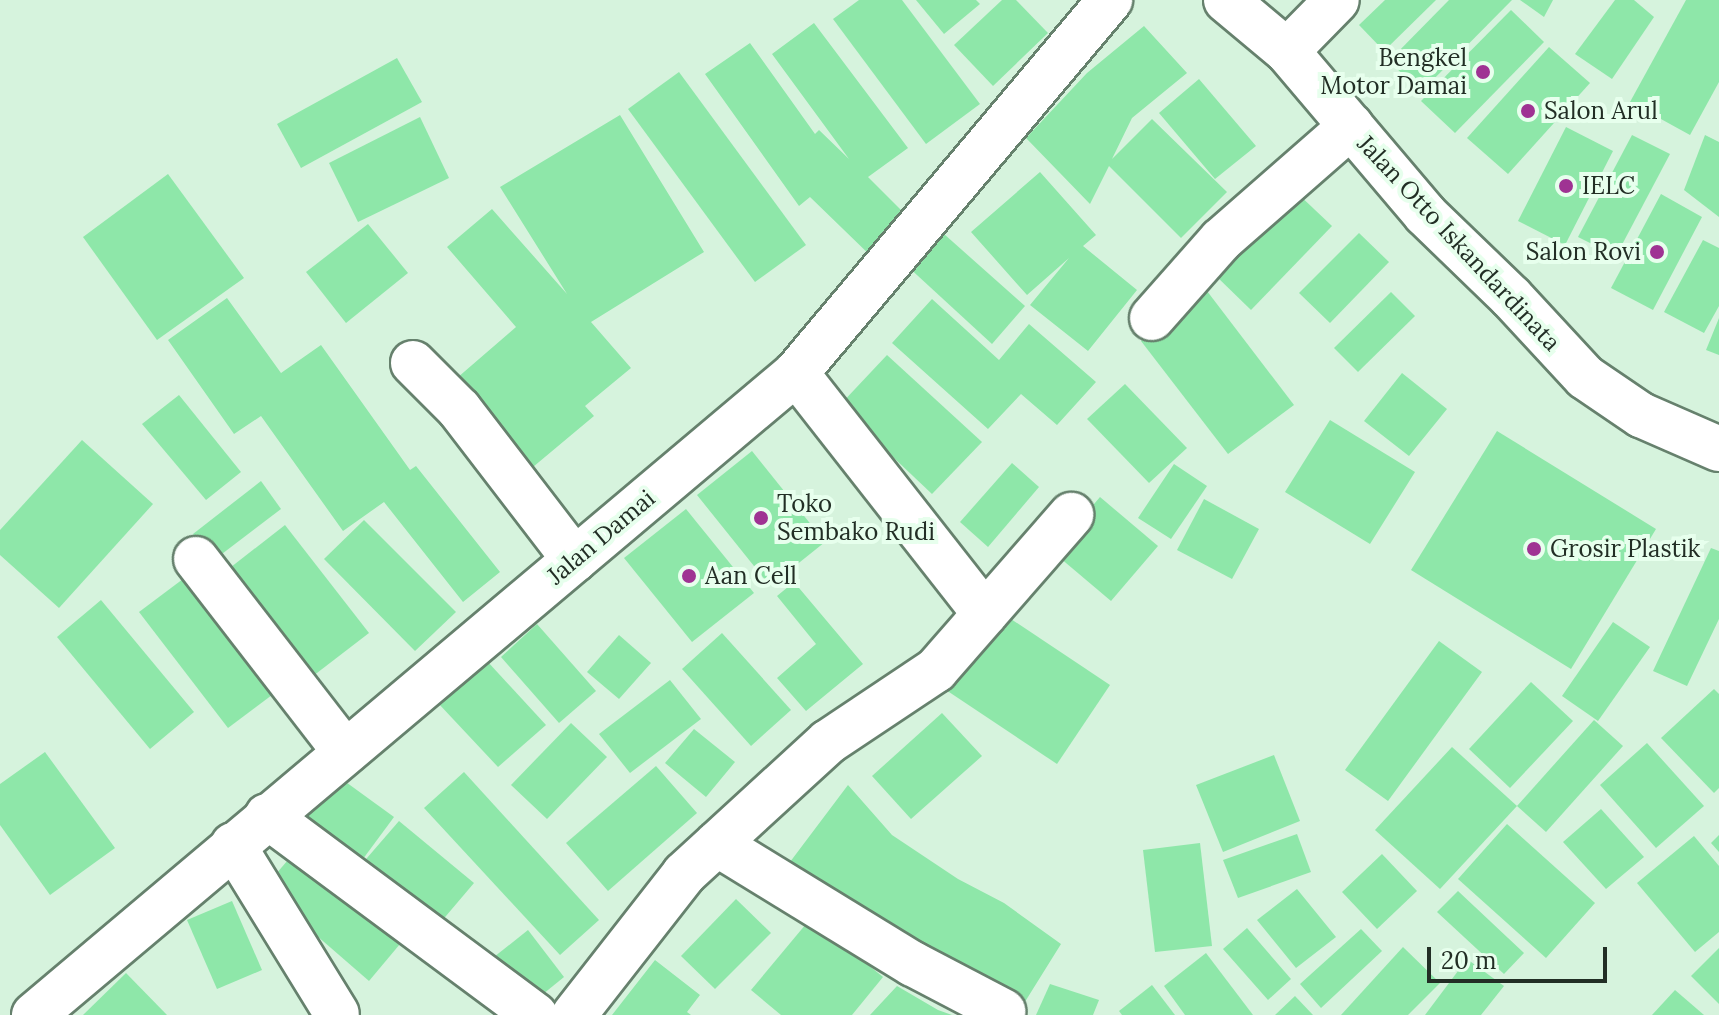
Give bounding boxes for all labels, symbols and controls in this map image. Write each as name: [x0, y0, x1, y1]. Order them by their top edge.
place label: Bengkel Motor Damai: [1320, 44, 1467, 100]
marker: Bengkel Motor Damai: [1474, 63, 1492, 81]
place label: Salon Arul: [1544, 97, 1658, 125]
marker: Salon Arul: [1519, 102, 1537, 120]
street label: Jalan Otto Iskandardinata: [1352, 129, 1566, 357]
place label: IELC: [1582, 172, 1635, 200]
marker: IELC: [1557, 177, 1575, 195]
place label: Salon Rovi: [1526, 238, 1641, 266]
marker: Salon Rovi: [1648, 243, 1666, 261]
street label: Jalan Damai: [541, 484, 661, 590]
place label: Toko Sembako Rudi: [777, 490, 935, 546]
marker: Toko Sembako Rudi: [752, 509, 770, 527]
place label: Grosir Plastik: [1550, 535, 1700, 563]
marker: Grosir Plastik: [1525, 540, 1543, 558]
place label: Aan Cell: [705, 562, 797, 590]
marker: Aan Cell: [680, 567, 698, 585]
scale bar: [1431, 931, 1611, 981]
text: 20 m: [1441, 945, 1497, 976]

